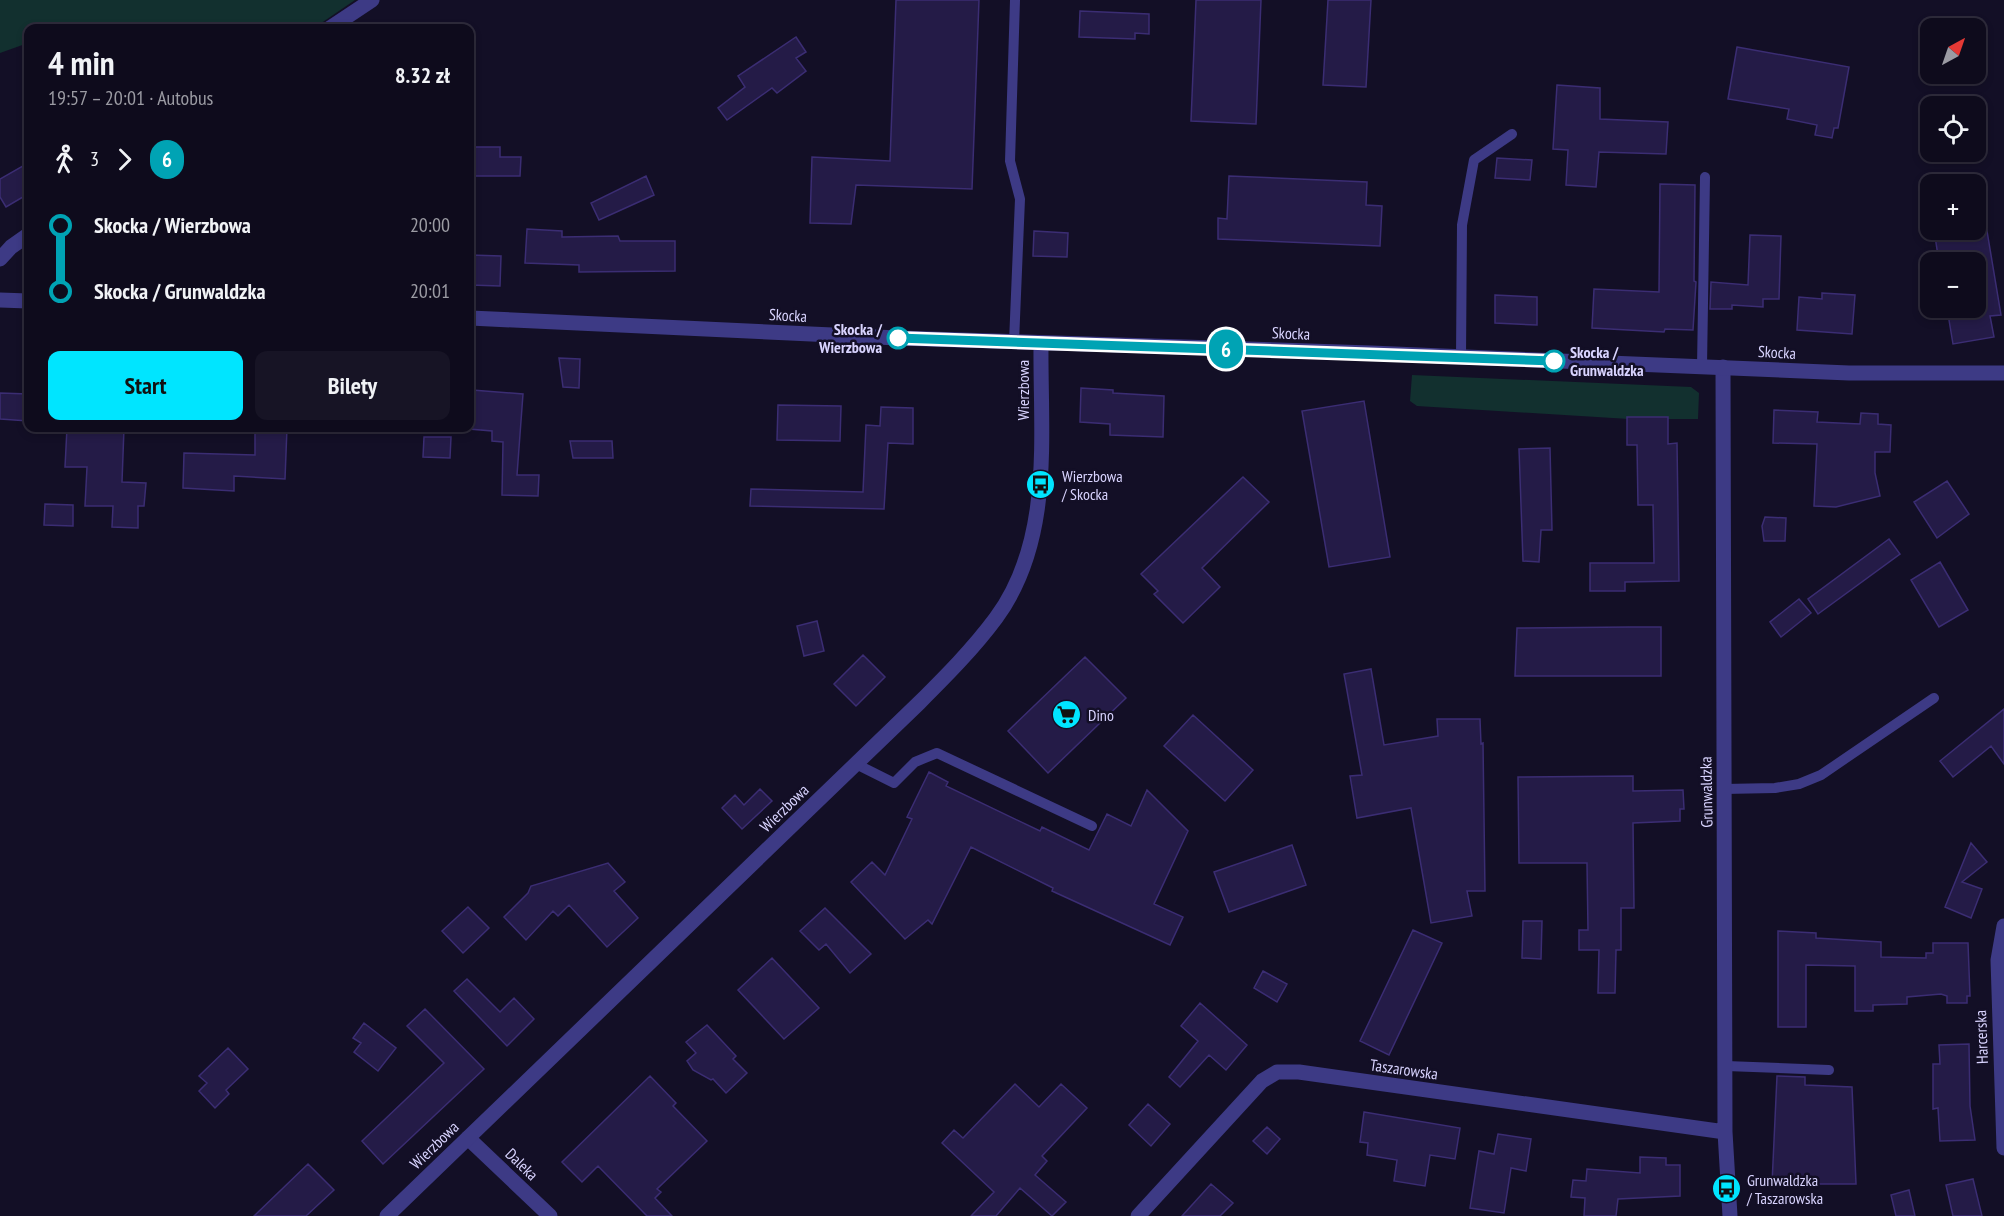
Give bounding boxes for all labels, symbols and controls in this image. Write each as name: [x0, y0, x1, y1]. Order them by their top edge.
north arrow: [1920, 18, 1986, 84]
map controls: [1920, 18, 1986, 318]
text: 4 min: [48, 41, 115, 84]
text: 8.32 zł: [395, 61, 450, 89]
text: 19:57 – 20:01 · Autobus: [48, 85, 213, 111]
button: locate: [1920, 96, 1986, 162]
icon: walk: [48, 143, 81, 176]
icon: forward: [108, 143, 141, 176]
text: 3: [90, 146, 99, 172]
text: 6: [162, 146, 172, 173]
button: +: [1920, 174, 1986, 240]
text: Skocka / Wierzbowa: [94, 211, 251, 239]
text: 20:00: [410, 212, 450, 238]
button: −: [1920, 252, 1986, 318]
text: Skocka / Grunwaldzka: [94, 277, 266, 305]
text: 20:01: [410, 278, 450, 304]
street label: Skocka: [768, 304, 808, 326]
place label: Skocka / Wierzbowa: [818, 319, 882, 357]
street label: Skocka: [1272, 322, 1310, 344]
marker: Skocka / Wierzbowa: [887, 327, 909, 349]
line badge: 6: [1206, 330, 1246, 368]
text: 6: [1221, 336, 1231, 363]
street label: Skocka: [1757, 341, 1797, 363]
place label: Skocka / Grunwaldzka: [1570, 342, 1644, 380]
marker: Skocka / Grunwaldzka: [1543, 350, 1565, 372]
button: Start: [48, 351, 243, 420]
button: Bilety: [255, 351, 450, 420]
street label: Wierzbowa: [1013, 360, 1033, 420]
place label: Wierzbowa / Skocka: [1061, 466, 1123, 504]
bus stop icon: Wierzbowa / Skocka: [1025, 469, 1057, 501]
supermarket icon: Dino: [1051, 699, 1083, 731]
place label: Dino: [1088, 705, 1114, 725]
street label: Grunwaldzka: [1695, 756, 1717, 828]
street label: Wierzbowa: [755, 780, 813, 836]
street label: Harcerska: [1970, 1010, 1992, 1064]
street label: Taszarowska: [1369, 1054, 1439, 1084]
street label: Wierzbowa: [405, 1117, 463, 1173]
street label: Daleka: [501, 1144, 543, 1184]
place label: Grunwaldzka / Taszarowska: [1746, 1170, 1823, 1208]
bus stop icon: Grunwaldzka / Taszarowska: [1710, 1173, 1742, 1205]

